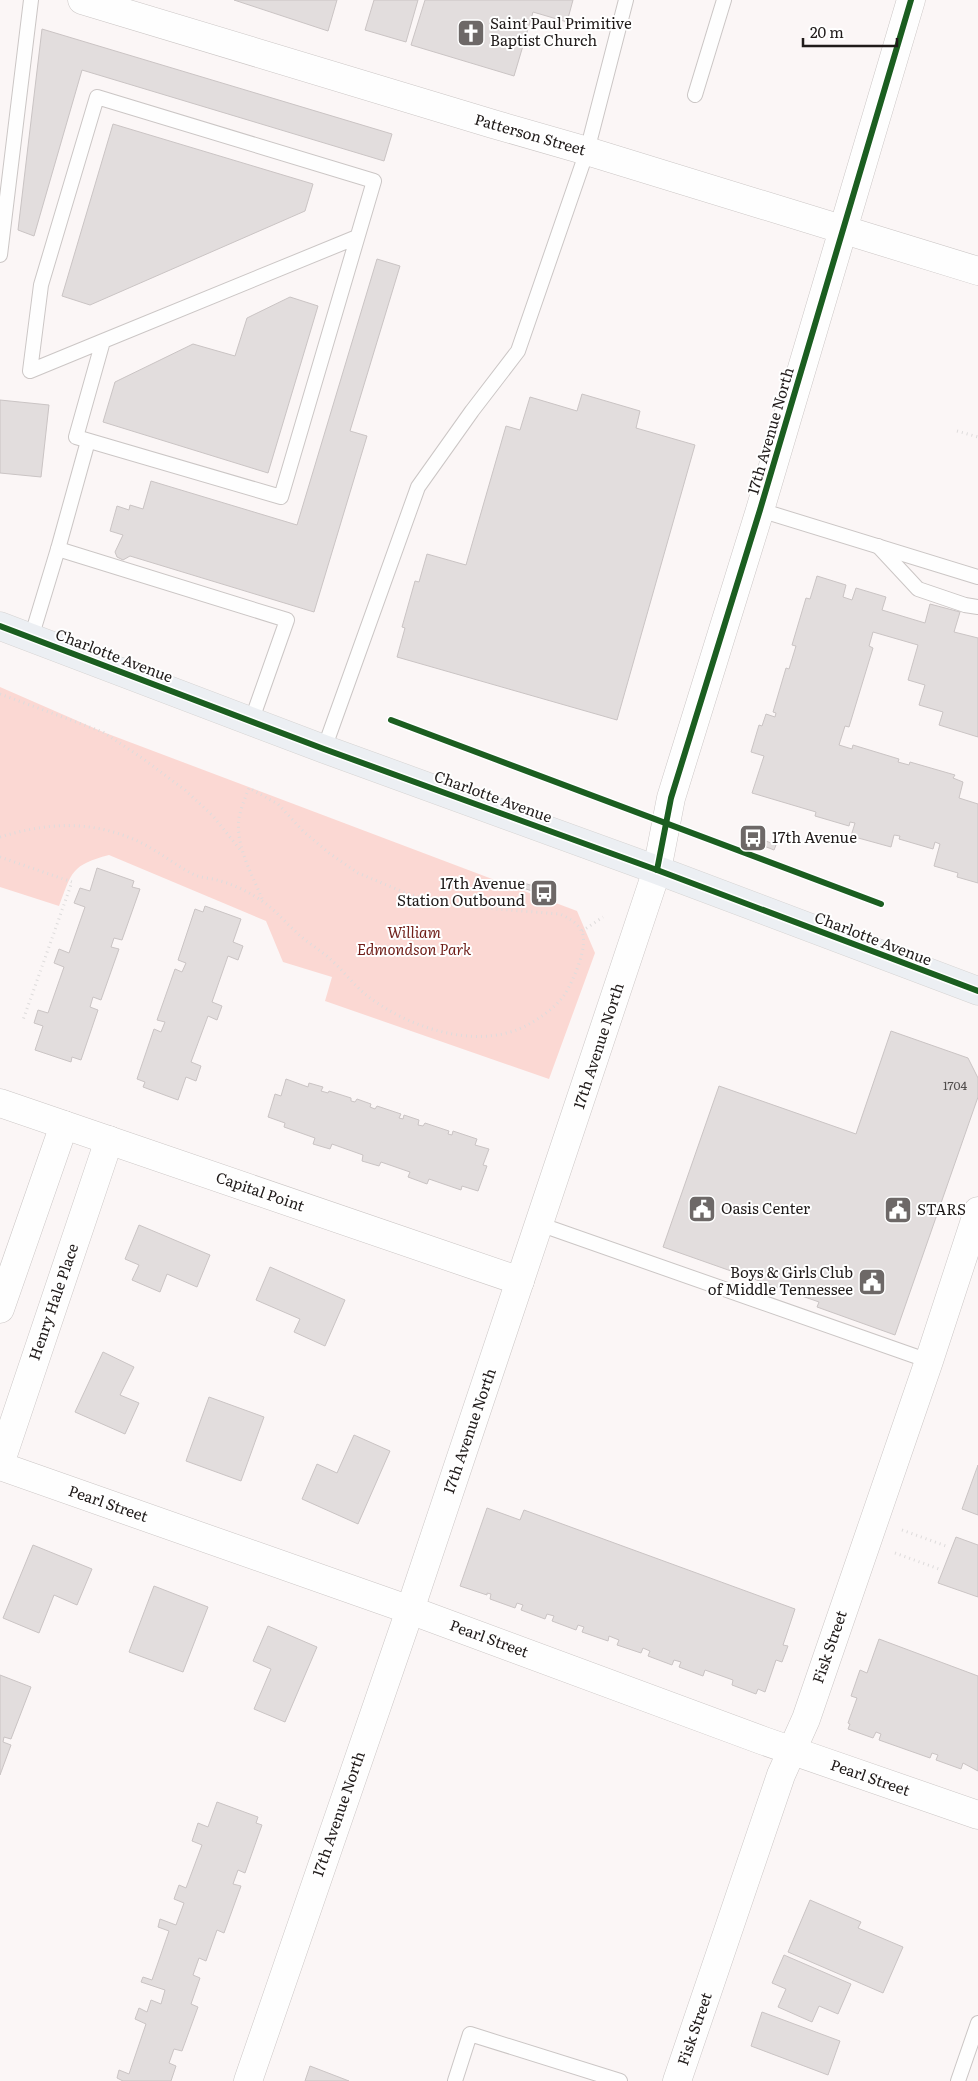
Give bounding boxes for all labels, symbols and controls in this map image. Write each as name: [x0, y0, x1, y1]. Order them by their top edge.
place label: Saint Paul Primitive Baptist Church: [490, 11, 632, 51]
scale bar: [803, 15, 897, 47]
church icon: Saint Paul Primitive Baptist Church: [456, 18, 486, 48]
text: 20 m: [810, 20, 844, 43]
street label: Patterson Street: [472, 107, 589, 160]
street label: 17th Avenue North: [740, 364, 799, 497]
street label: Charlotte Avenue: [53, 622, 177, 688]
street label: Charlotte Avenue: [431, 764, 556, 828]
bus stop icon: 17th Avenue: [738, 823, 768, 853]
place label: 17th Avenue: [772, 825, 857, 848]
place label: 17th Avenue Station Outbound: [397, 871, 525, 911]
bus stop icon: 17th Avenue Station Outbound: [529, 878, 559, 908]
street label: Charlotte Avenue: [812, 905, 936, 971]
park label: William Edmondson Park: [357, 920, 472, 960]
street label: 17th Avenue North: [566, 979, 629, 1112]
house number: 1704: [943, 1076, 967, 1094]
street label: Capital Point: [213, 1165, 308, 1217]
public building icon: Oasis Center: [687, 1194, 717, 1224]
public building icon: STARS: [883, 1195, 913, 1225]
place label: Oasis Center: [721, 1196, 810, 1219]
place label: STARS: [917, 1197, 966, 1220]
street label: Henry Hale Place: [22, 1240, 83, 1363]
place label: Boys & Girls Club of Middle Tennessee: [708, 1260, 853, 1300]
public building icon: Boys & Girls Club of Middle Tennessee: [857, 1267, 887, 1297]
street label: 17th Avenue North: [436, 1365, 501, 1496]
street label: Pearl Street: [66, 1478, 151, 1527]
street label: Fisk Street: [805, 1607, 852, 1686]
street label: Pearl Street: [447, 1613, 532, 1663]
street label: 17th Avenue North: [305, 1748, 370, 1879]
street label: Pearl Street: [828, 1752, 913, 1801]
street label: Fisk Street: [670, 1989, 717, 2068]

